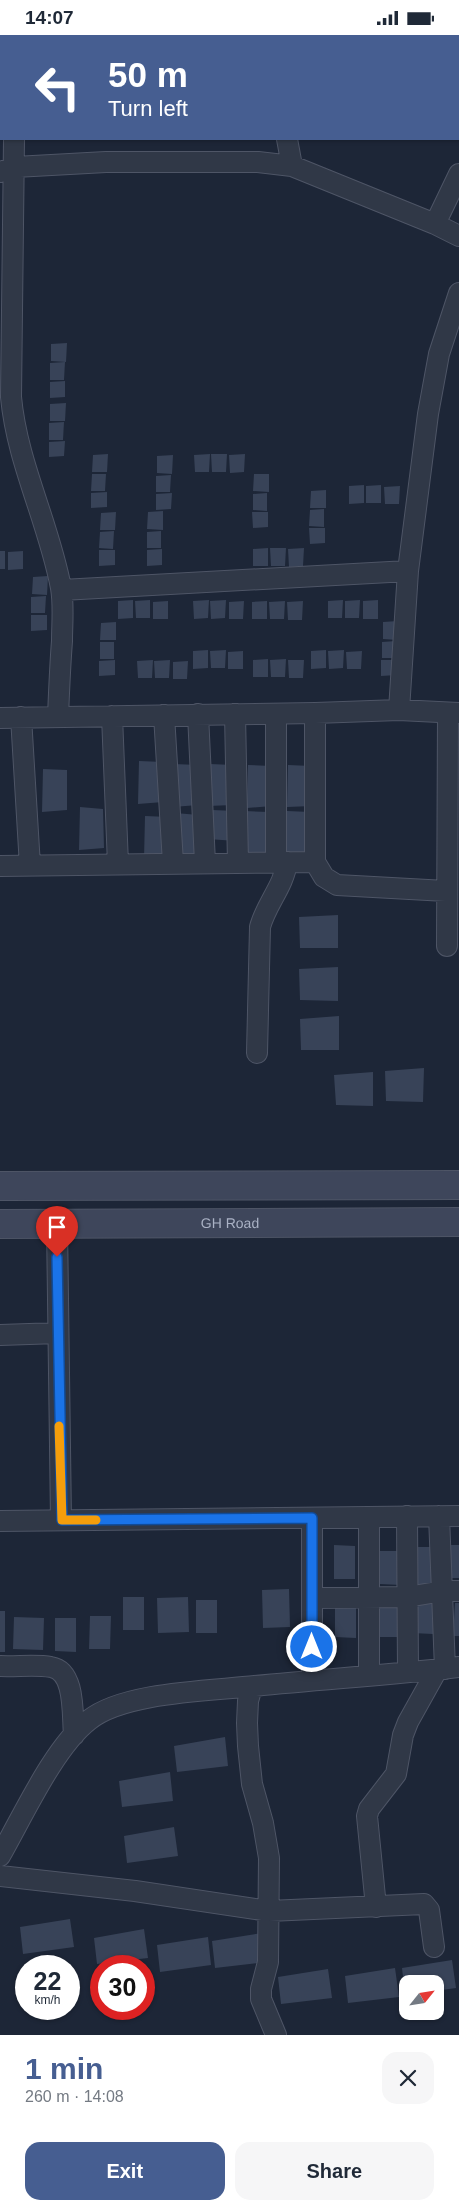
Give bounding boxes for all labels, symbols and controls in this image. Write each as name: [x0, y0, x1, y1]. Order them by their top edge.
text: 14:07: [25, 7, 74, 28]
icon: left: [25, 55, 90, 120]
text: 50 m: [108, 55, 188, 94]
text: Turn left: [108, 96, 188, 121]
pin: [36, 1206, 78, 1257]
icon: arrive: [43, 1213, 71, 1241]
street label: GH Road: [201, 1215, 259, 1231]
position arrow: [285, 1620, 337, 1672]
speed limit sign: 30: [90, 1955, 155, 2020]
text: 22: [34, 1967, 61, 1995]
north arrow: [399, 1975, 444, 2020]
map controls: [399, 1975, 444, 2020]
text: km/h: [34, 1993, 61, 2007]
text: 1 min: [25, 2052, 103, 2085]
button: close: [382, 2052, 434, 2104]
text: 260 m · 14:08: [25, 2088, 124, 2105]
button: Exit: [25, 2142, 225, 2200]
button: Share: [235, 2142, 434, 2200]

